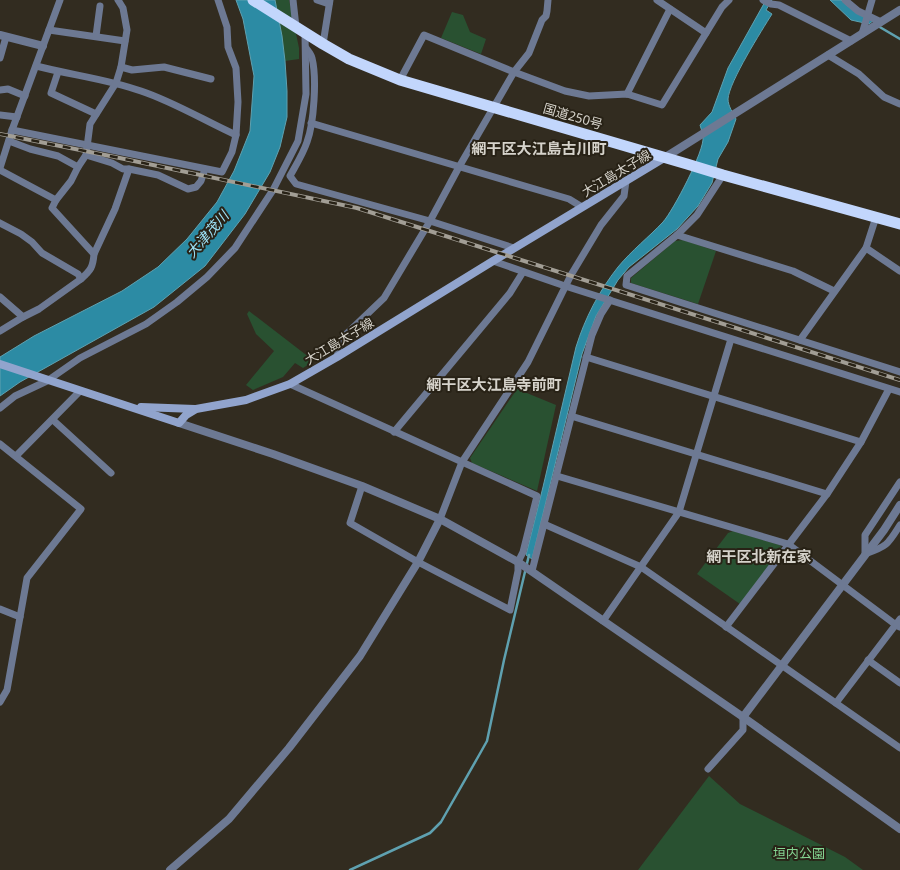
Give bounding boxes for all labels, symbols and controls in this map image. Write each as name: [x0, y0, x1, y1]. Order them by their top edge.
street label: 国道250号: [541, 99, 605, 133]
district label: 網干区大江島古川町: [471, 138, 607, 158]
street label: 大江島太子線: [578, 145, 654, 201]
water label: 大津茂川: [181, 205, 234, 261]
street label: 大江島太子線: [301, 313, 377, 369]
district label: 網干区大江島寺前町: [426, 374, 562, 394]
district label: 網干区北新在家: [706, 546, 812, 566]
park label: 垣内公園: [773, 844, 825, 862]

